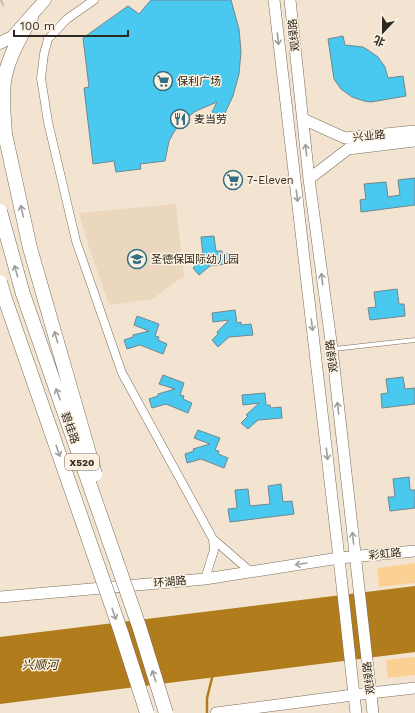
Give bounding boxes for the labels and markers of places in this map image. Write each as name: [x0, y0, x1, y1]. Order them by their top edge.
supermarket icon: 保利广场: [152, 70, 174, 92]
place label: 保利广场: [177, 75, 221, 88]
restaurant icon: 麦当劳: [169, 108, 191, 130]
place label: 麦当劳: [194, 113, 227, 126]
supermarket icon: 7-Eleven: [222, 169, 244, 191]
place label: 7-Eleven: [247, 174, 294, 187]
school or university icon: 圣德保国际幼儿园: [126, 248, 148, 270]
place label: 圣德保国际幼儿园: [151, 253, 239, 266]

